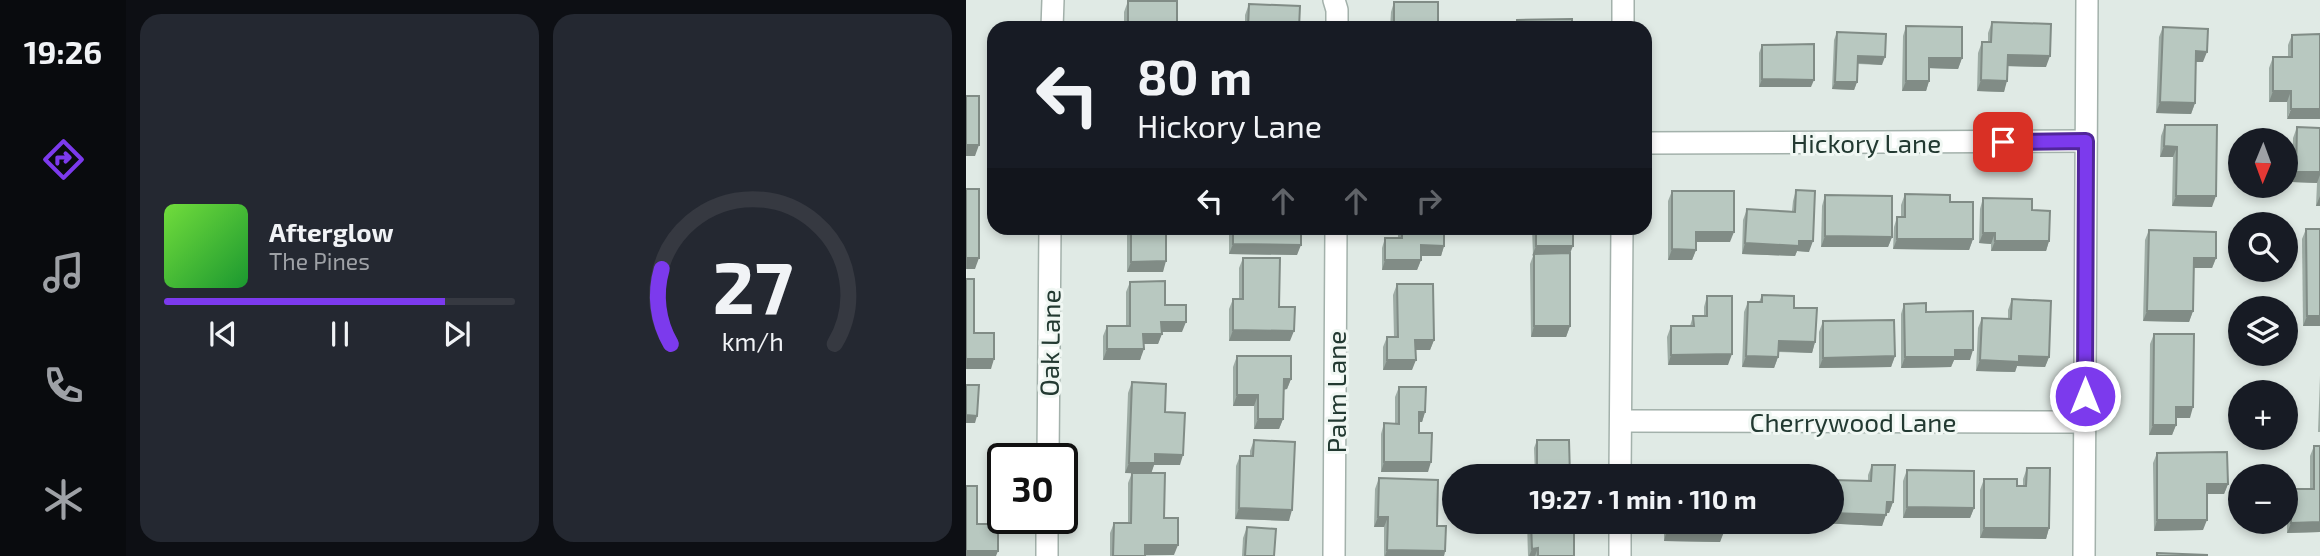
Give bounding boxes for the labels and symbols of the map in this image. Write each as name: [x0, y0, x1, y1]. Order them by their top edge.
pin: [1973, 112, 2033, 172]
street label: Hickory Lane: [1791, 127, 1941, 158]
north arrow: [2228, 128, 2298, 198]
street label: Oak Lane: [1033, 289, 1065, 397]
street label: Palm Lane: [1320, 331, 1351, 453]
position arrow: [2048, 359, 2122, 433]
street label: Cherrywood Lane: [1750, 406, 1956, 437]
speed limit sign: 30: [987, 443, 1078, 534]

